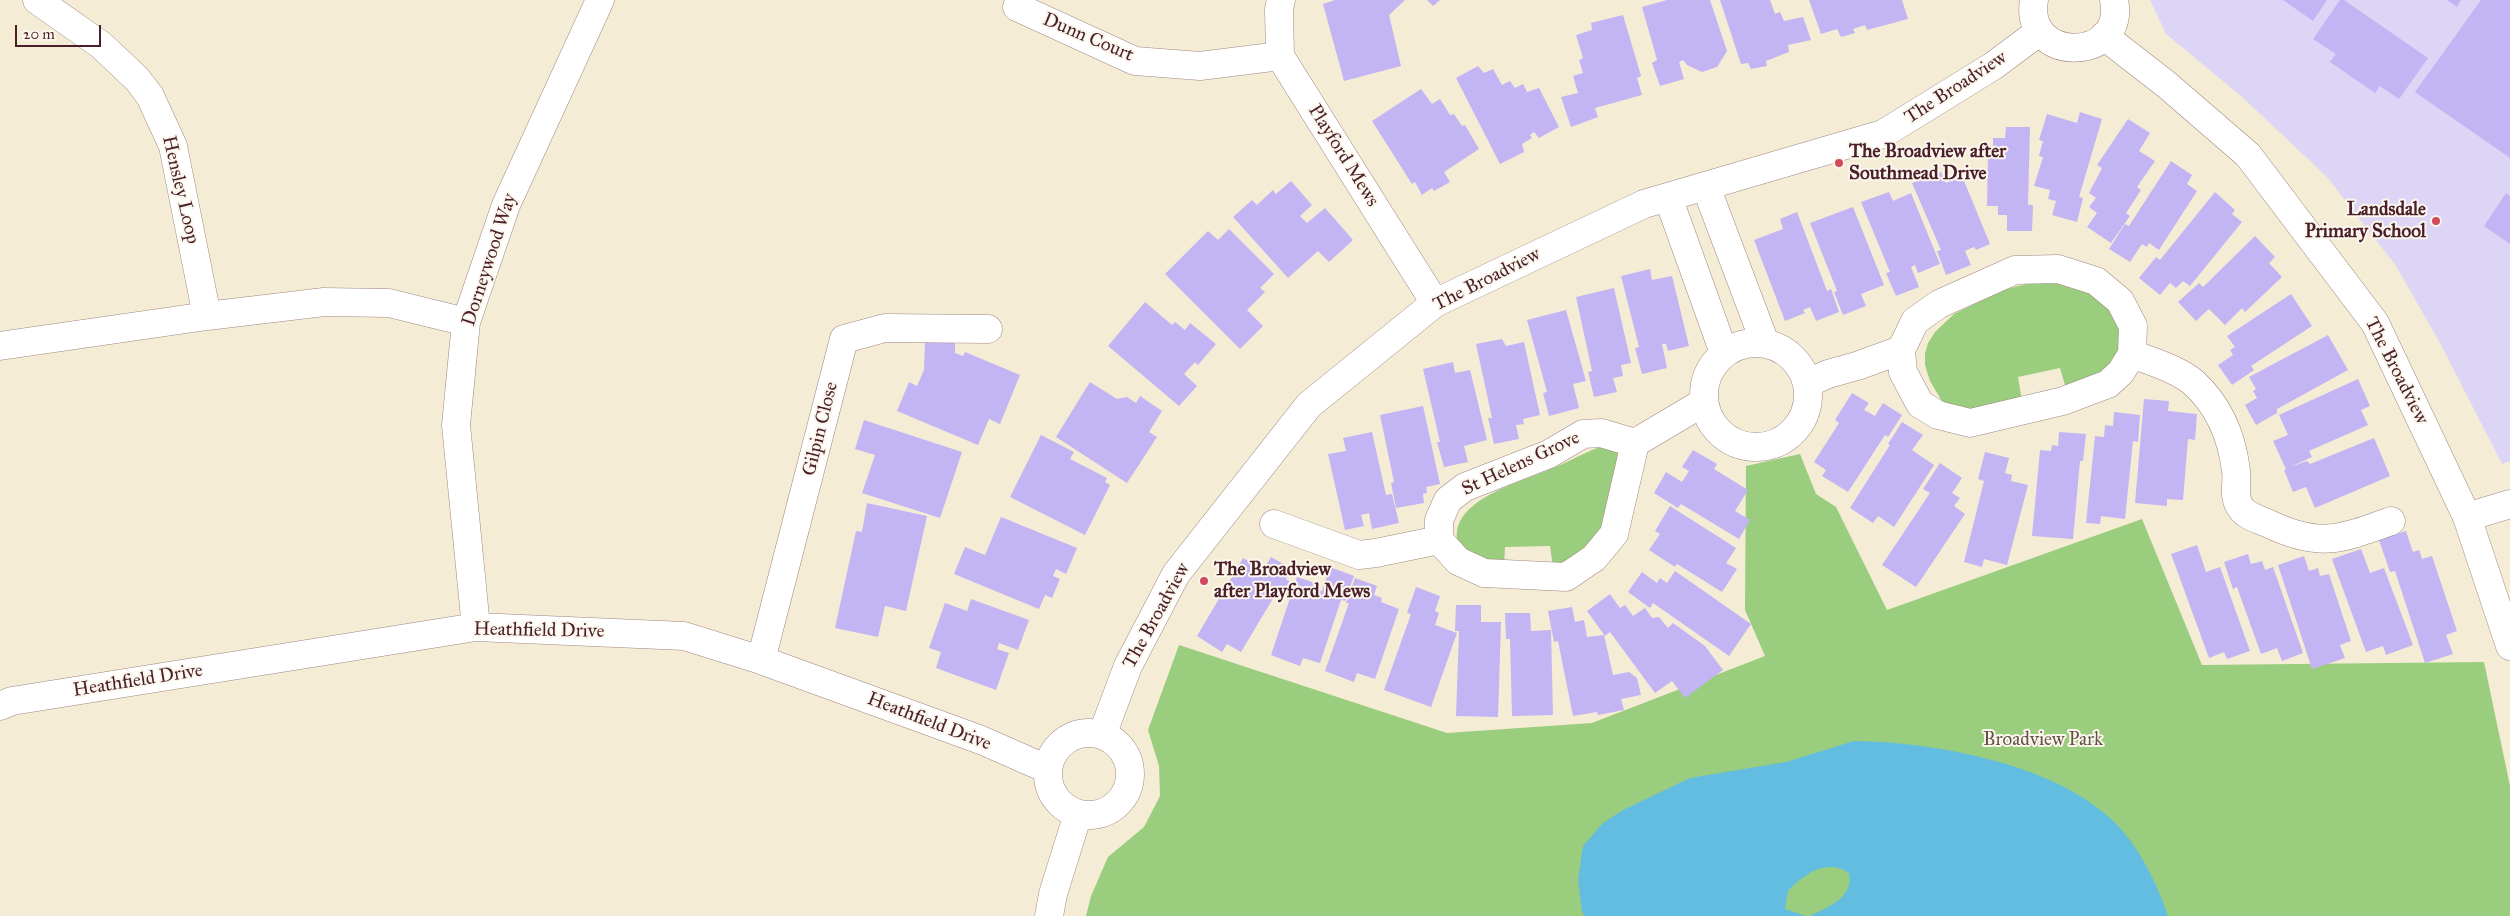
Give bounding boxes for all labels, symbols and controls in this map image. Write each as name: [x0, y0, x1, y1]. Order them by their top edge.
street label: Dunn Court: [1039, 9, 1137, 67]
scale bar: [18, 15, 104, 47]
text: 20 m: [23, 25, 55, 43]
street label: The Broadview: [1901, 47, 2011, 129]
street label: Playford Mews: [1303, 101, 1383, 211]
street label: Hensley Loop: [156, 134, 204, 246]
place label: The Broadview after Southmead Drive: [1849, 141, 2006, 185]
marker: The Broadview after Southmead Drive: [1833, 157, 1845, 169]
street label: Dorneywood Way: [458, 191, 522, 329]
place label: Landsdale Primary School: [2305, 199, 2426, 243]
marker: Landsdale Primary School: [2430, 215, 2442, 227]
street label: The Broadview: [1430, 243, 1544, 317]
street label: The Broadview: [2359, 314, 2433, 428]
street label: Gilpin Close: [798, 380, 844, 478]
street label: St Helens Grove: [1458, 427, 1584, 501]
street label: The Broadview: [1119, 559, 1195, 673]
place label: The Broadview after Playford Mews: [1214, 559, 1370, 603]
marker: The Broadview after Playford Mews: [1198, 575, 1210, 587]
street label: Heathfield Drive: [473, 618, 605, 644]
street label: Heathfield Drive: [72, 659, 204, 703]
street label: Heathfield Drive: [864, 688, 994, 756]
park label: Broadview Park: [1983, 729, 2103, 751]

